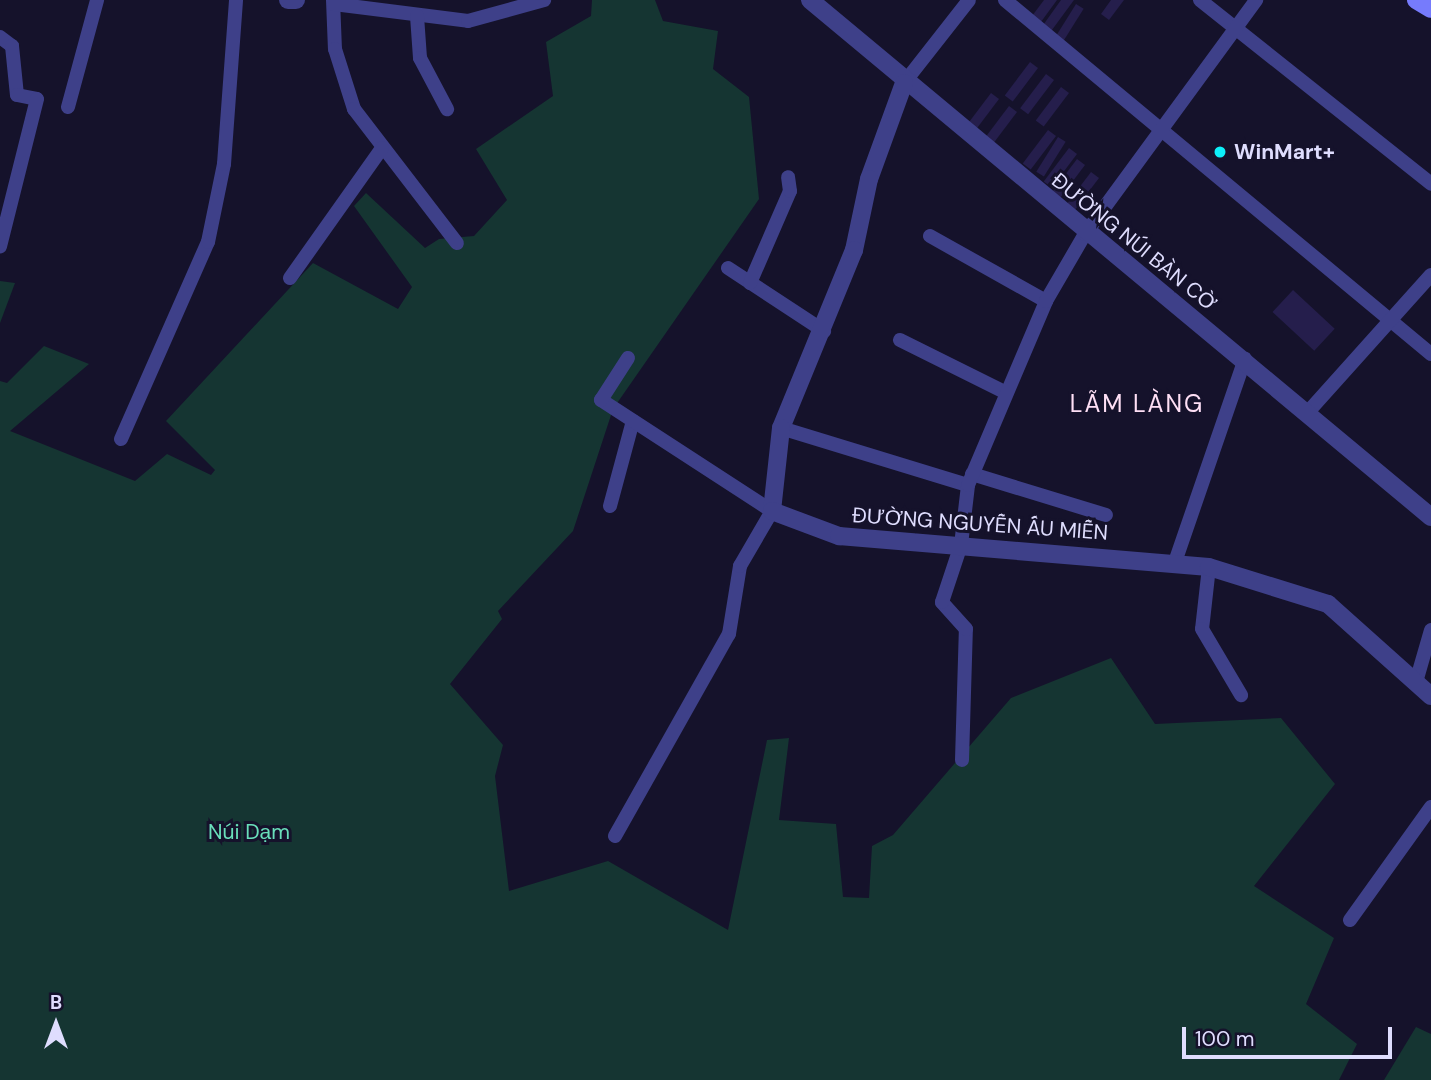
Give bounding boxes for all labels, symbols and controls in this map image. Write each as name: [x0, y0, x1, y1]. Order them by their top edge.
place label: WinMart+: [1234, 139, 1335, 165]
marker: WinMart+: [1212, 144, 1228, 160]
street label: ĐƯỜNG NÚI BÀN CỜ: [1046, 168, 1222, 316]
district label: LÃM LÀNG: [1071, 390, 1203, 418]
street label: ĐƯỜNG NGUYỄN ẤU MIỄN: [851, 502, 1109, 546]
park label: Núi Dạm: [208, 819, 290, 845]
north arrow: [21, 989, 91, 1059]
text: B: [50, 990, 62, 1015]
scale bar: [1186, 1014, 1396, 1058]
text: 100 m: [1195, 1025, 1255, 1053]

